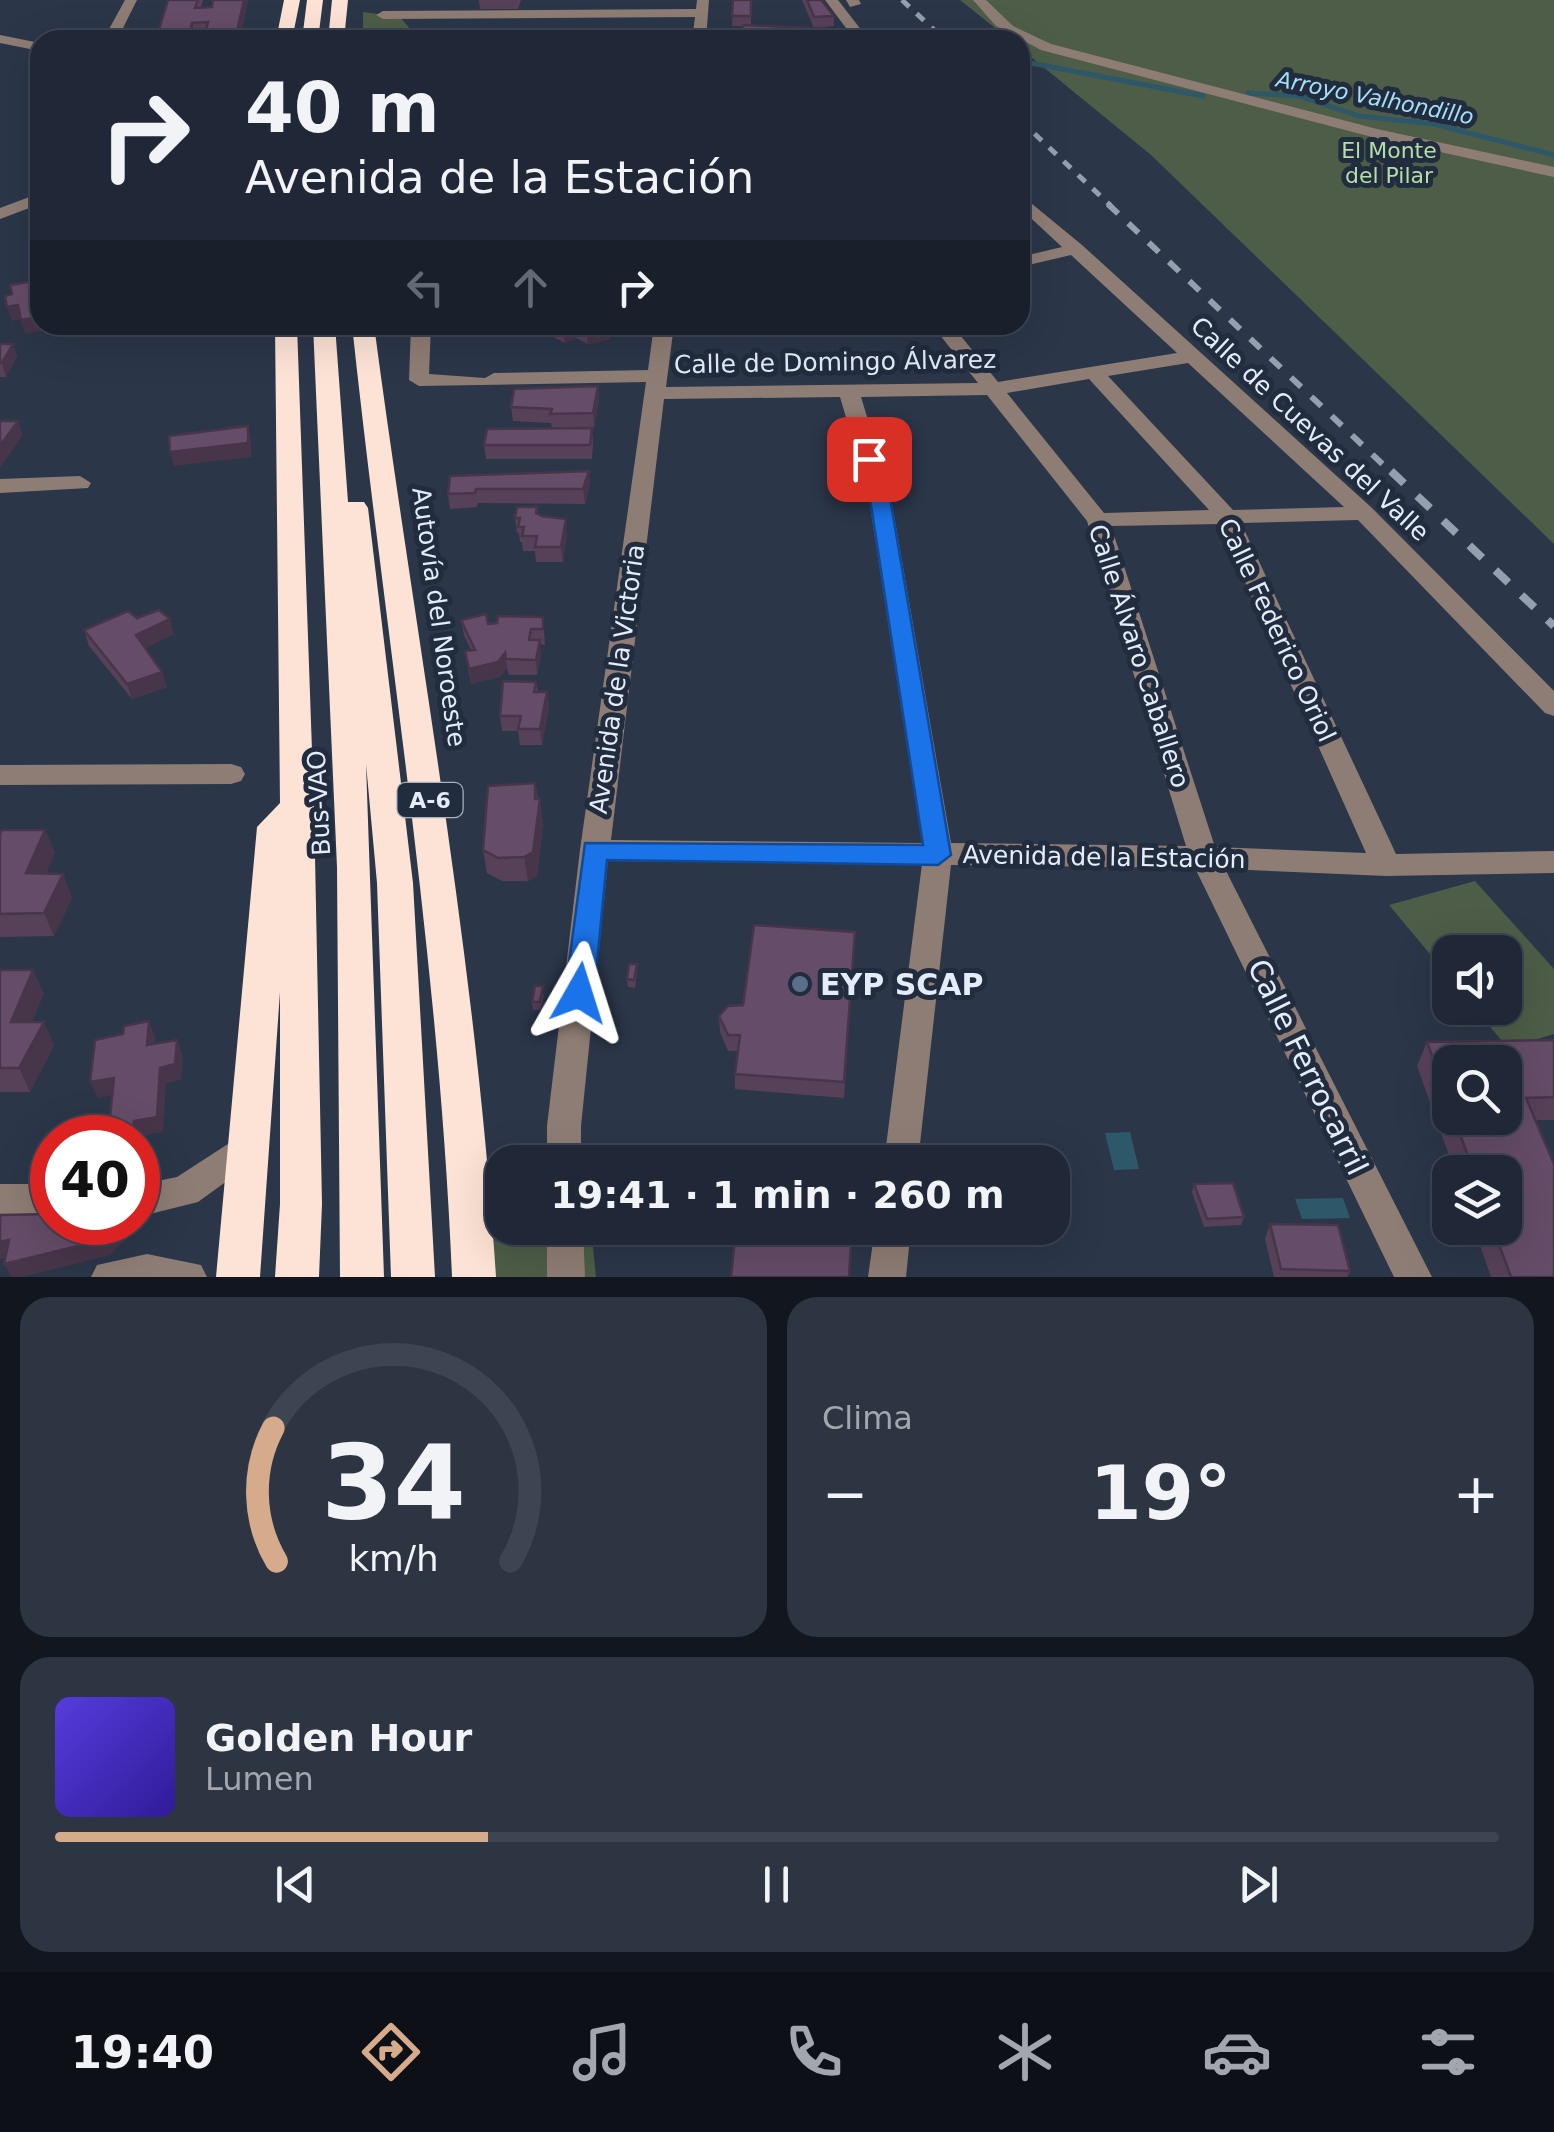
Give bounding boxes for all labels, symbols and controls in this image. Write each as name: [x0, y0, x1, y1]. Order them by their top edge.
water label: Arroyo Valhondillo: [1272, 66, 1476, 129]
text: 40 m: [245, 67, 440, 149]
icon: right: [80, 70, 210, 200]
park label: El Monte del Pilar: [1341, 138, 1437, 188]
text: Avenida de la Estación: [245, 151, 754, 204]
icon: left: [398, 260, 453, 315]
icon: ahead: [503, 260, 558, 315]
icon: right: [608, 260, 663, 315]
street label: Calle de Cuevas del Valle: [1185, 311, 1435, 547]
street label: Calle de Domingo Álvarez: [674, 345, 996, 379]
pin: [827, 417, 912, 502]
icon: arrive: [842, 432, 897, 487]
street label: Autovía del Noroeste: [406, 485, 472, 749]
street label: Calle Federico Oriol: [1213, 514, 1341, 746]
street label: Calle Álvaro Caballero: [1083, 521, 1195, 791]
street label: Avenida de la Victoria: [584, 542, 650, 816]
street label: Bus-VAO: [302, 750, 336, 856]
road number: A-6: [398, 783, 462, 817]
street label: Avenida de la Estación: [962, 840, 1246, 874]
map controls: [1432, 935, 1522, 1245]
button: sound: [1432, 935, 1522, 1025]
position arrow: [527, 941, 631, 1045]
street label: Calle Ferrocarril: [1241, 953, 1375, 1181]
place label: EYP SCAP: [820, 967, 983, 1002]
marker: EYP SCAP: [789, 973, 811, 995]
button: search: [1432, 1045, 1522, 1135]
speed limit sign: 40: [30, 1115, 160, 1245]
button: layers: [1432, 1155, 1522, 1245]
text: 19:41 · 1 min · 260 m: [550, 1173, 1005, 1217]
text: Clima: [822, 1399, 913, 1437]
text: 34: [321, 1422, 466, 1544]
text: 19°: [1090, 1449, 1231, 1537]
text: −: [822, 1462, 868, 1526]
text: +: [1453, 1462, 1499, 1526]
text: km/h: [348, 1538, 439, 1579]
text: Golden Hour: [205, 1716, 472, 1760]
text: Lumen: [205, 1760, 314, 1798]
icon: previous: [268, 1857, 323, 1912]
icon: pause: [749, 1857, 804, 1912]
icon: next: [1231, 1857, 1286, 1912]
icon: directions: [356, 2017, 426, 2087]
icon: music: [567, 2017, 637, 2087]
icon: phone: [779, 2017, 849, 2087]
icon: climate: [990, 2017, 1060, 2087]
icon: car: [1202, 2017, 1272, 2087]
icon: filters: [1413, 2017, 1483, 2087]
text: 19:40: [71, 2026, 214, 2079]

